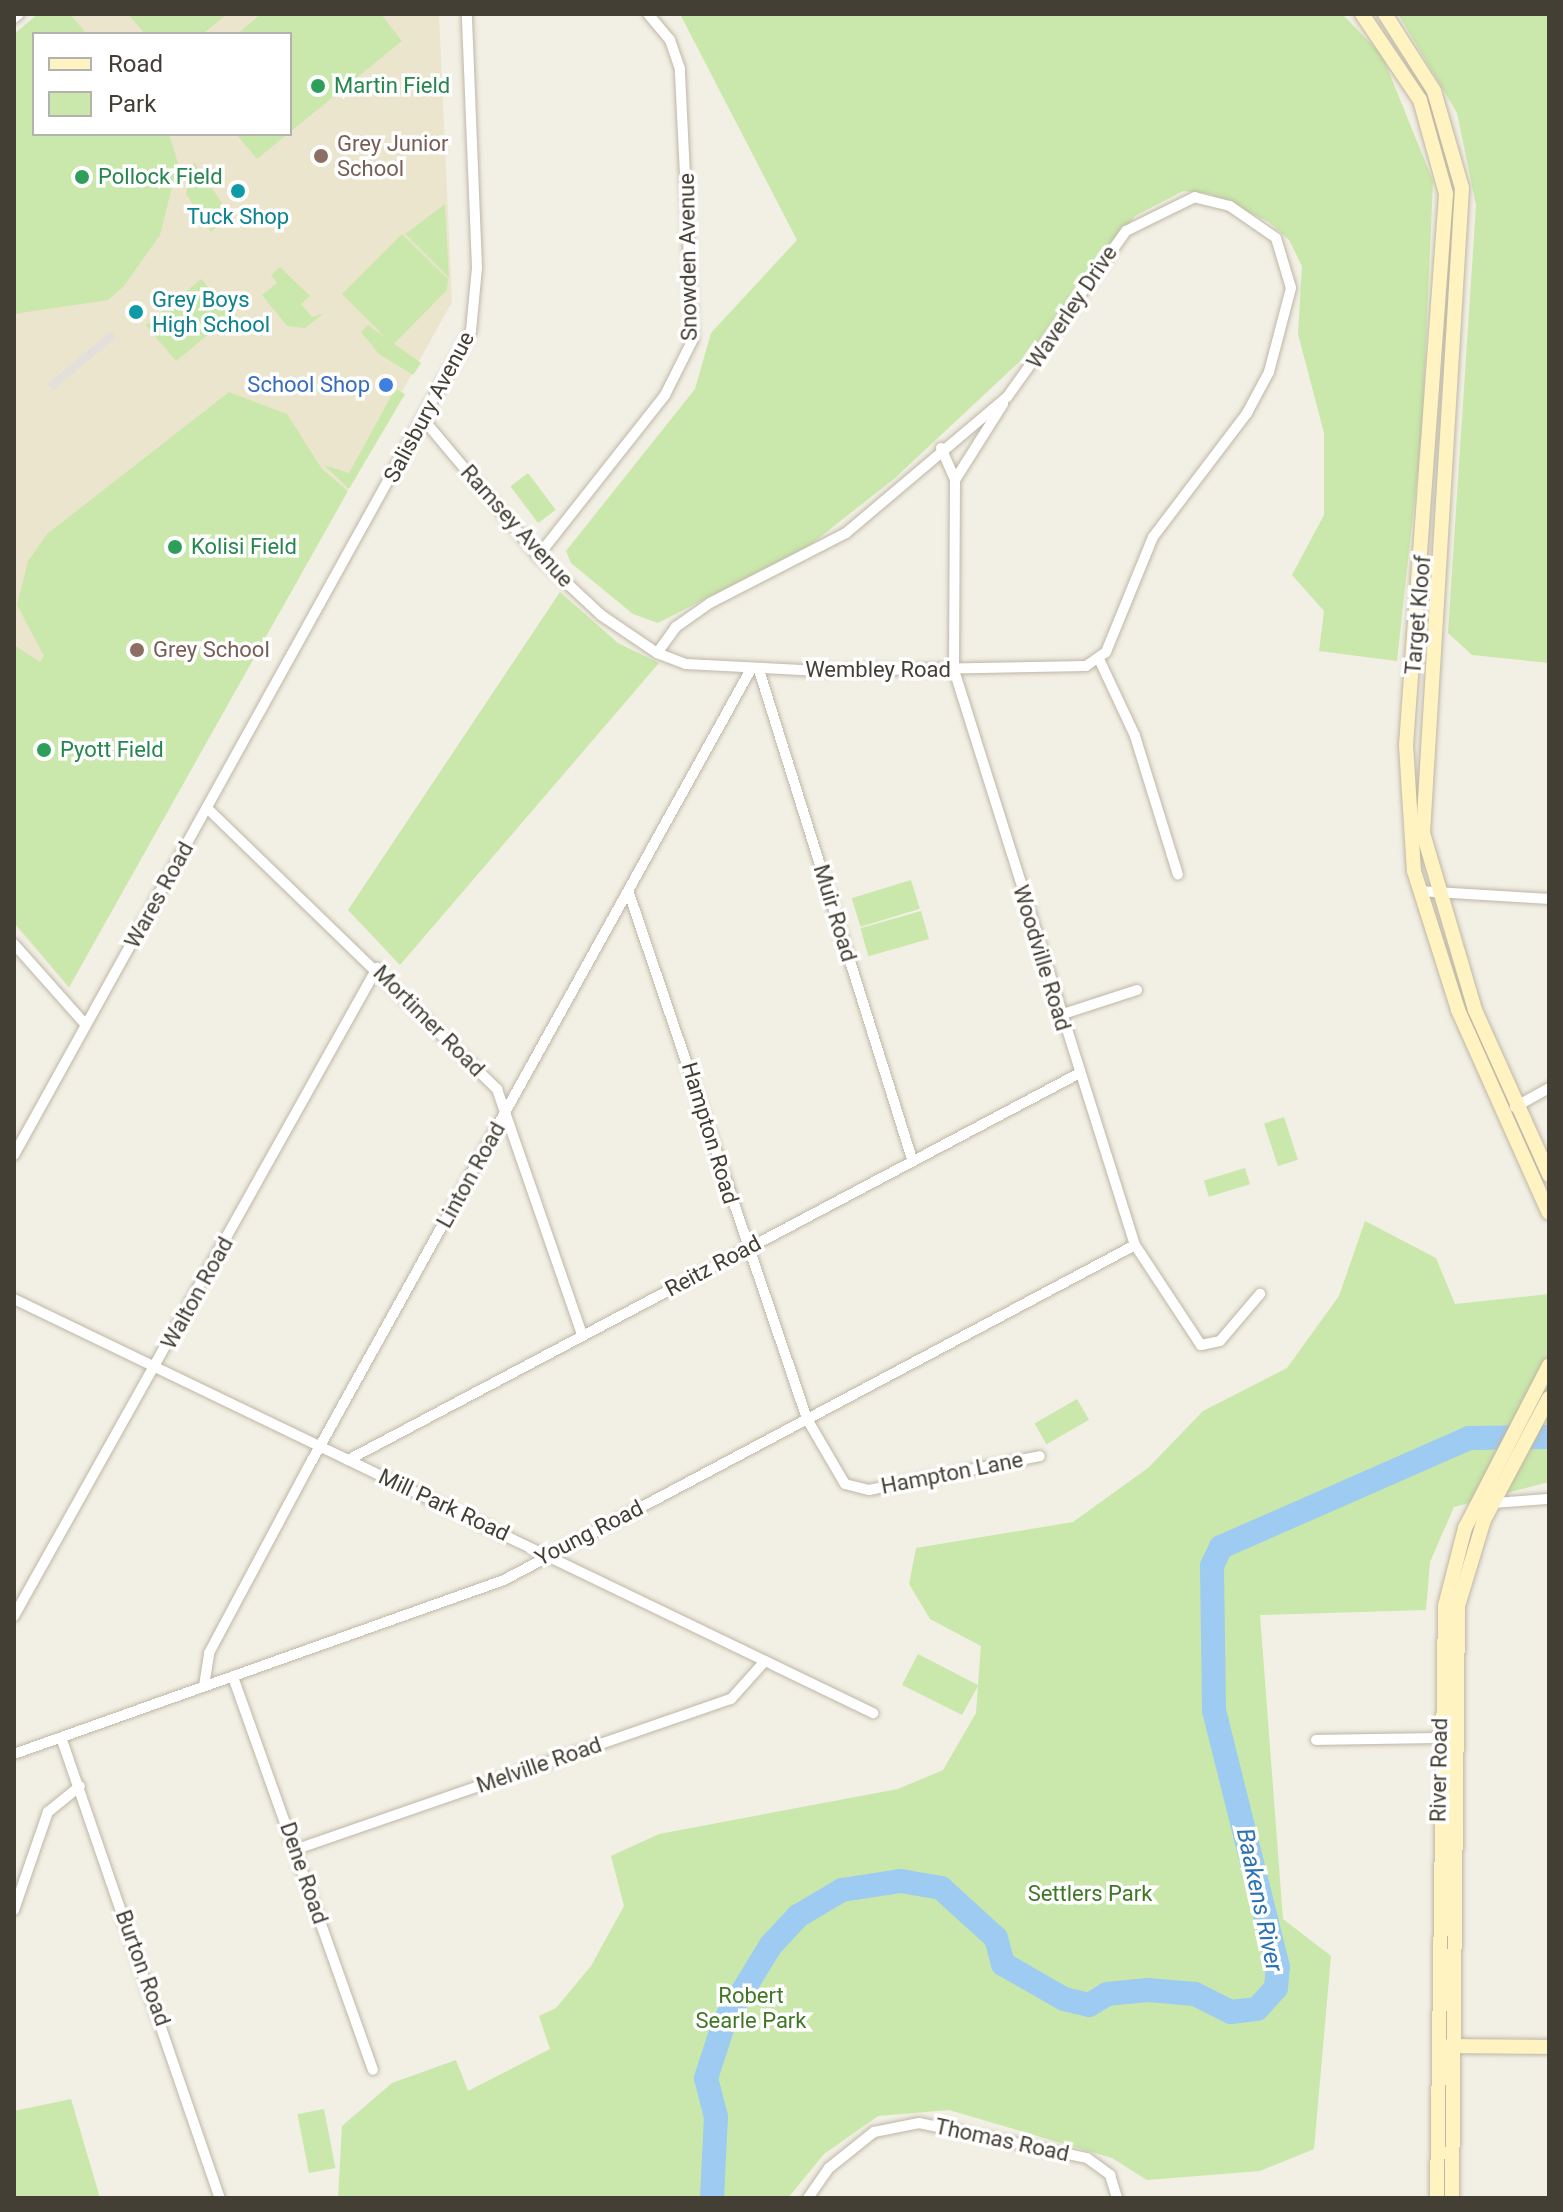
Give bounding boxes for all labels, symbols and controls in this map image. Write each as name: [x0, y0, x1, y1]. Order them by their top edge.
legend: [32, 32, 292, 136]
text: Road: [108, 50, 163, 78]
place label: Martin Field: [334, 73, 450, 99]
marker: Martin Field: [309, 77, 327, 95]
text: Park: [108, 90, 156, 118]
place label: Grey Junior School: [337, 130, 448, 182]
marker: Grey Junior School: [312, 147, 330, 165]
place label: Pollock Field: [98, 164, 223, 190]
marker: Pollock Field: [73, 168, 91, 186]
street label: Snowden Avenue: [673, 173, 703, 341]
marker: Tuck Shop: [229, 182, 247, 200]
place label: Tuck Shop: [187, 204, 289, 230]
street label: Waverley Drive: [1021, 240, 1123, 374]
place label: Grey Boys High School: [152, 286, 270, 338]
marker: Grey Boys High School: [127, 303, 145, 321]
street label: Salisbury Avenue: [378, 327, 480, 487]
place label: School Shop: [247, 372, 370, 398]
marker: School Shop: [377, 376, 395, 394]
street label: Ramsey Avenue: [455, 459, 579, 593]
place label: Kolisi Field: [191, 534, 297, 560]
marker: Kolisi Field: [166, 538, 184, 556]
street label: Target Kloof: [1400, 554, 1436, 676]
place label: Grey School: [153, 637, 270, 663]
marker: Grey School: [128, 641, 146, 659]
street label: Wembley Road: [805, 657, 951, 683]
place label: Pyott Field: [60, 737, 164, 763]
marker: Pyott Field: [35, 741, 53, 759]
street label: Wares Road: [119, 837, 199, 953]
street label: Muir Road: [808, 861, 862, 965]
street label: Woodville Road: [1007, 882, 1077, 1034]
street label: Mortimer Road: [368, 960, 490, 1082]
street label: Hampton Road: [676, 1059, 744, 1207]
street label: Linton Road: [431, 1117, 511, 1233]
street label: Reitz Road: [661, 1230, 765, 1302]
street label: Walton Road: [155, 1232, 239, 1354]
street label: Hampton Lane: [879, 1446, 1025, 1500]
street label: Mill Park Road: [375, 1463, 513, 1547]
street label: Young Road: [531, 1495, 647, 1571]
street label: River Road: [1425, 1718, 1453, 1822]
street label: Melville Road: [473, 1731, 605, 1799]
street label: Dene Road: [274, 1819, 334, 1927]
water label: Baakens River: [1230, 1826, 1288, 1974]
park label: Settlers Park: [1028, 1881, 1152, 1907]
street label: Burton Road: [110, 1906, 176, 2030]
park label: Robert Searle Park: [696, 1982, 806, 2034]
street label: Thomas Road: [933, 2113, 1071, 2167]

